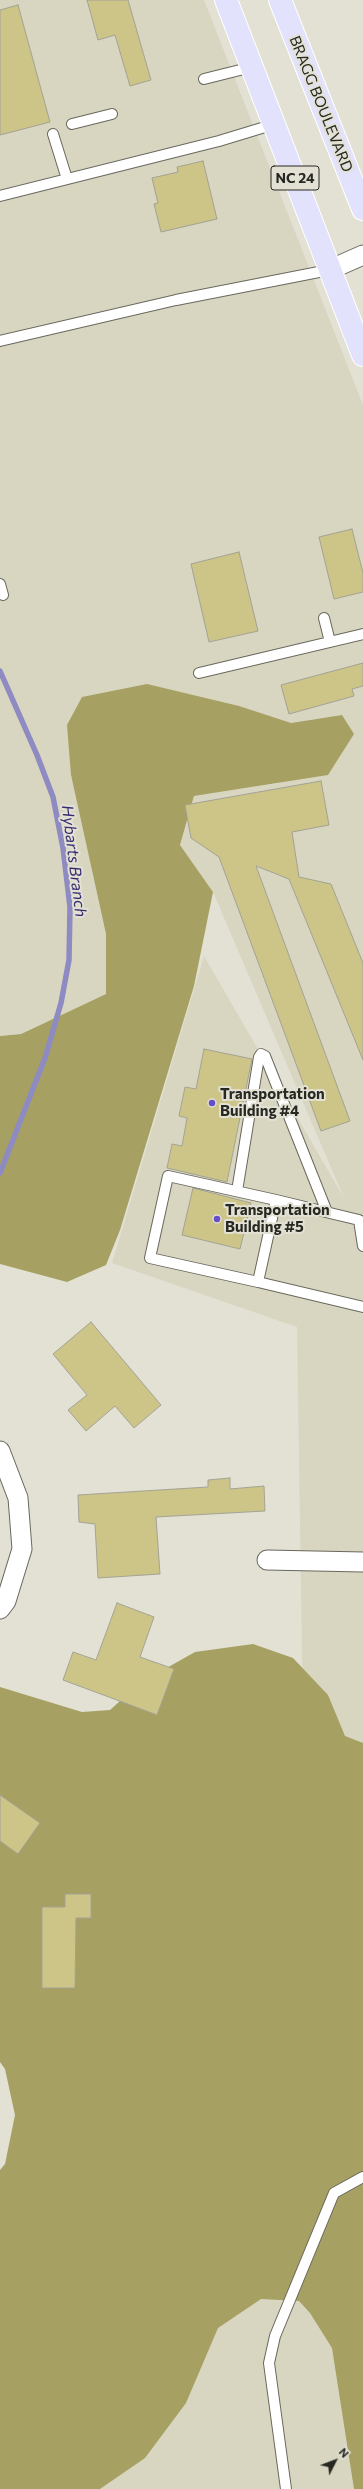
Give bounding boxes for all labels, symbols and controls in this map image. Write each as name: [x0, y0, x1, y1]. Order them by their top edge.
street label: BRAGG BOULEVARD: [285, 33, 357, 175]
road number: NC 24: [271, 166, 319, 190]
water label: Hybarts Branch: [58, 804, 90, 918]
place label: Transportation Building #4: [220, 1085, 325, 1120]
marker: Transportation Building #4: [207, 1098, 217, 1108]
place label: Transportation Building #5: [225, 1201, 330, 1236]
marker: Transportation Building #5: [212, 1214, 222, 1224]
north arrow: [315, 2441, 355, 2481]
text: N: [337, 2445, 352, 2460]

